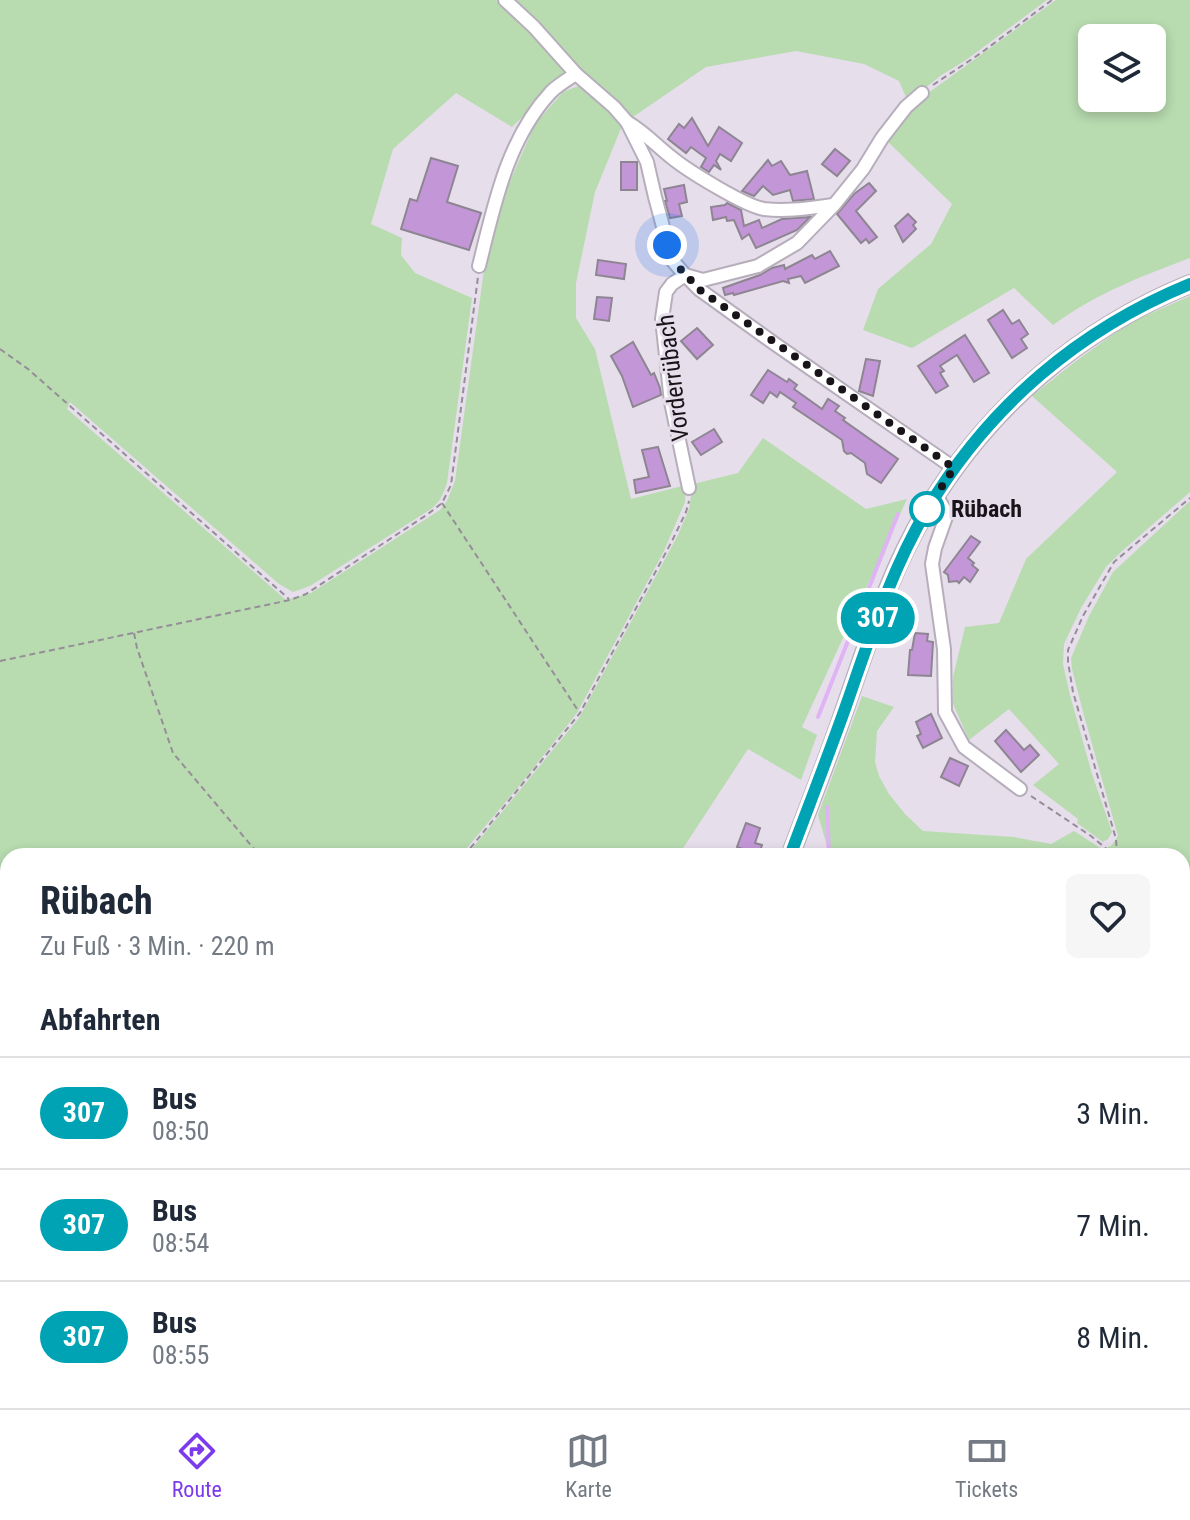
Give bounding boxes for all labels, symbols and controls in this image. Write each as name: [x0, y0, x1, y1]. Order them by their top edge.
map controls: [1078, 24, 1166, 112]
button: layers: [1078, 24, 1166, 112]
your location: [647, 225, 687, 265]
street label: Vorderrübach: [651, 313, 695, 443]
marker: Rübach: [910, 492, 944, 526]
place label: Rübach: [951, 495, 1022, 523]
line badge: 307: [832, 592, 924, 644]
text: 307: [857, 601, 899, 634]
button: heart: [1066, 874, 1150, 958]
text: Rübach: [40, 879, 153, 923]
text: Zu Fuß · 3 Min. · 220 m: [40, 931, 275, 961]
text: Abfahrten: [40, 1002, 160, 1037]
text: Bus: [152, 1081, 197, 1116]
text: 307: [63, 1096, 105, 1129]
text: 3 Min.: [1076, 1096, 1150, 1131]
text: 08:50: [152, 1116, 209, 1146]
text: Bus: [152, 1193, 197, 1228]
text: 307: [63, 1208, 105, 1241]
text: 7 Min.: [1076, 1208, 1150, 1243]
text: 08:54: [152, 1228, 209, 1258]
text: Bus: [152, 1305, 197, 1340]
text: 307: [63, 1320, 105, 1353]
text: 8 Min.: [1076, 1320, 1150, 1355]
text: 08:55: [152, 1340, 209, 1370]
tab: Route: [172, 1429, 222, 1502]
tab: Karte: [565, 1429, 612, 1502]
tab: Tickets: [955, 1429, 1018, 1502]

